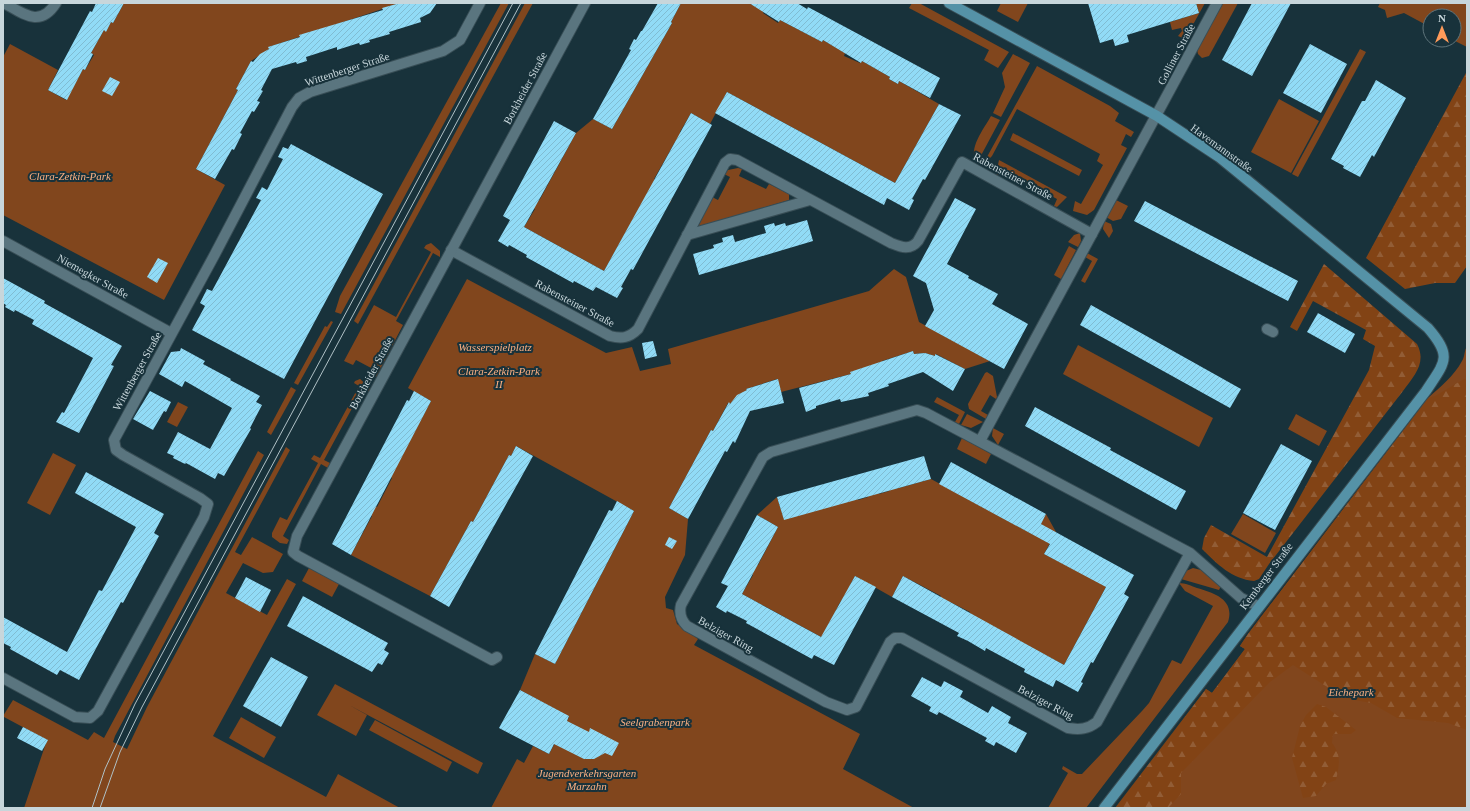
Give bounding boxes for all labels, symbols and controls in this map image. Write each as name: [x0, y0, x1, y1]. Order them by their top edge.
north arrow: [1422, 8, 1462, 48]
text: N: [1438, 12, 1446, 24]
street label: Golliner Straße: [1155, 21, 1197, 87]
street label: Wittenberger Straße: [303, 50, 391, 88]
street label: Borkheider Straße: [501, 50, 549, 126]
street label: Havemannstraße: [1189, 121, 1256, 175]
street label: Rabensteiner Straße: [971, 150, 1055, 202]
park label: Clara-Zetkin-Park: [29, 170, 112, 182]
street label: Niemegker Straße: [55, 251, 131, 301]
street label: Rabensteiner Straße: [533, 277, 617, 329]
street label: Wittenberger Straße: [110, 329, 164, 413]
street label: Borkheider Straße: [347, 335, 395, 411]
park label: Wasserspielplatz: [458, 341, 532, 353]
park label: Clara-Zetkin-Park II: [458, 365, 541, 390]
street label: Kemberger Straße: [1237, 540, 1295, 612]
street label: Belziger Ring: [696, 614, 756, 654]
street label: Belziger Ring: [1016, 682, 1076, 722]
park label: Eichepark: [1327, 686, 1375, 698]
park label: Seelgrabenpark: [620, 716, 691, 728]
park label: Jugendverkehrsgarten Marzahn: [538, 767, 637, 792]

